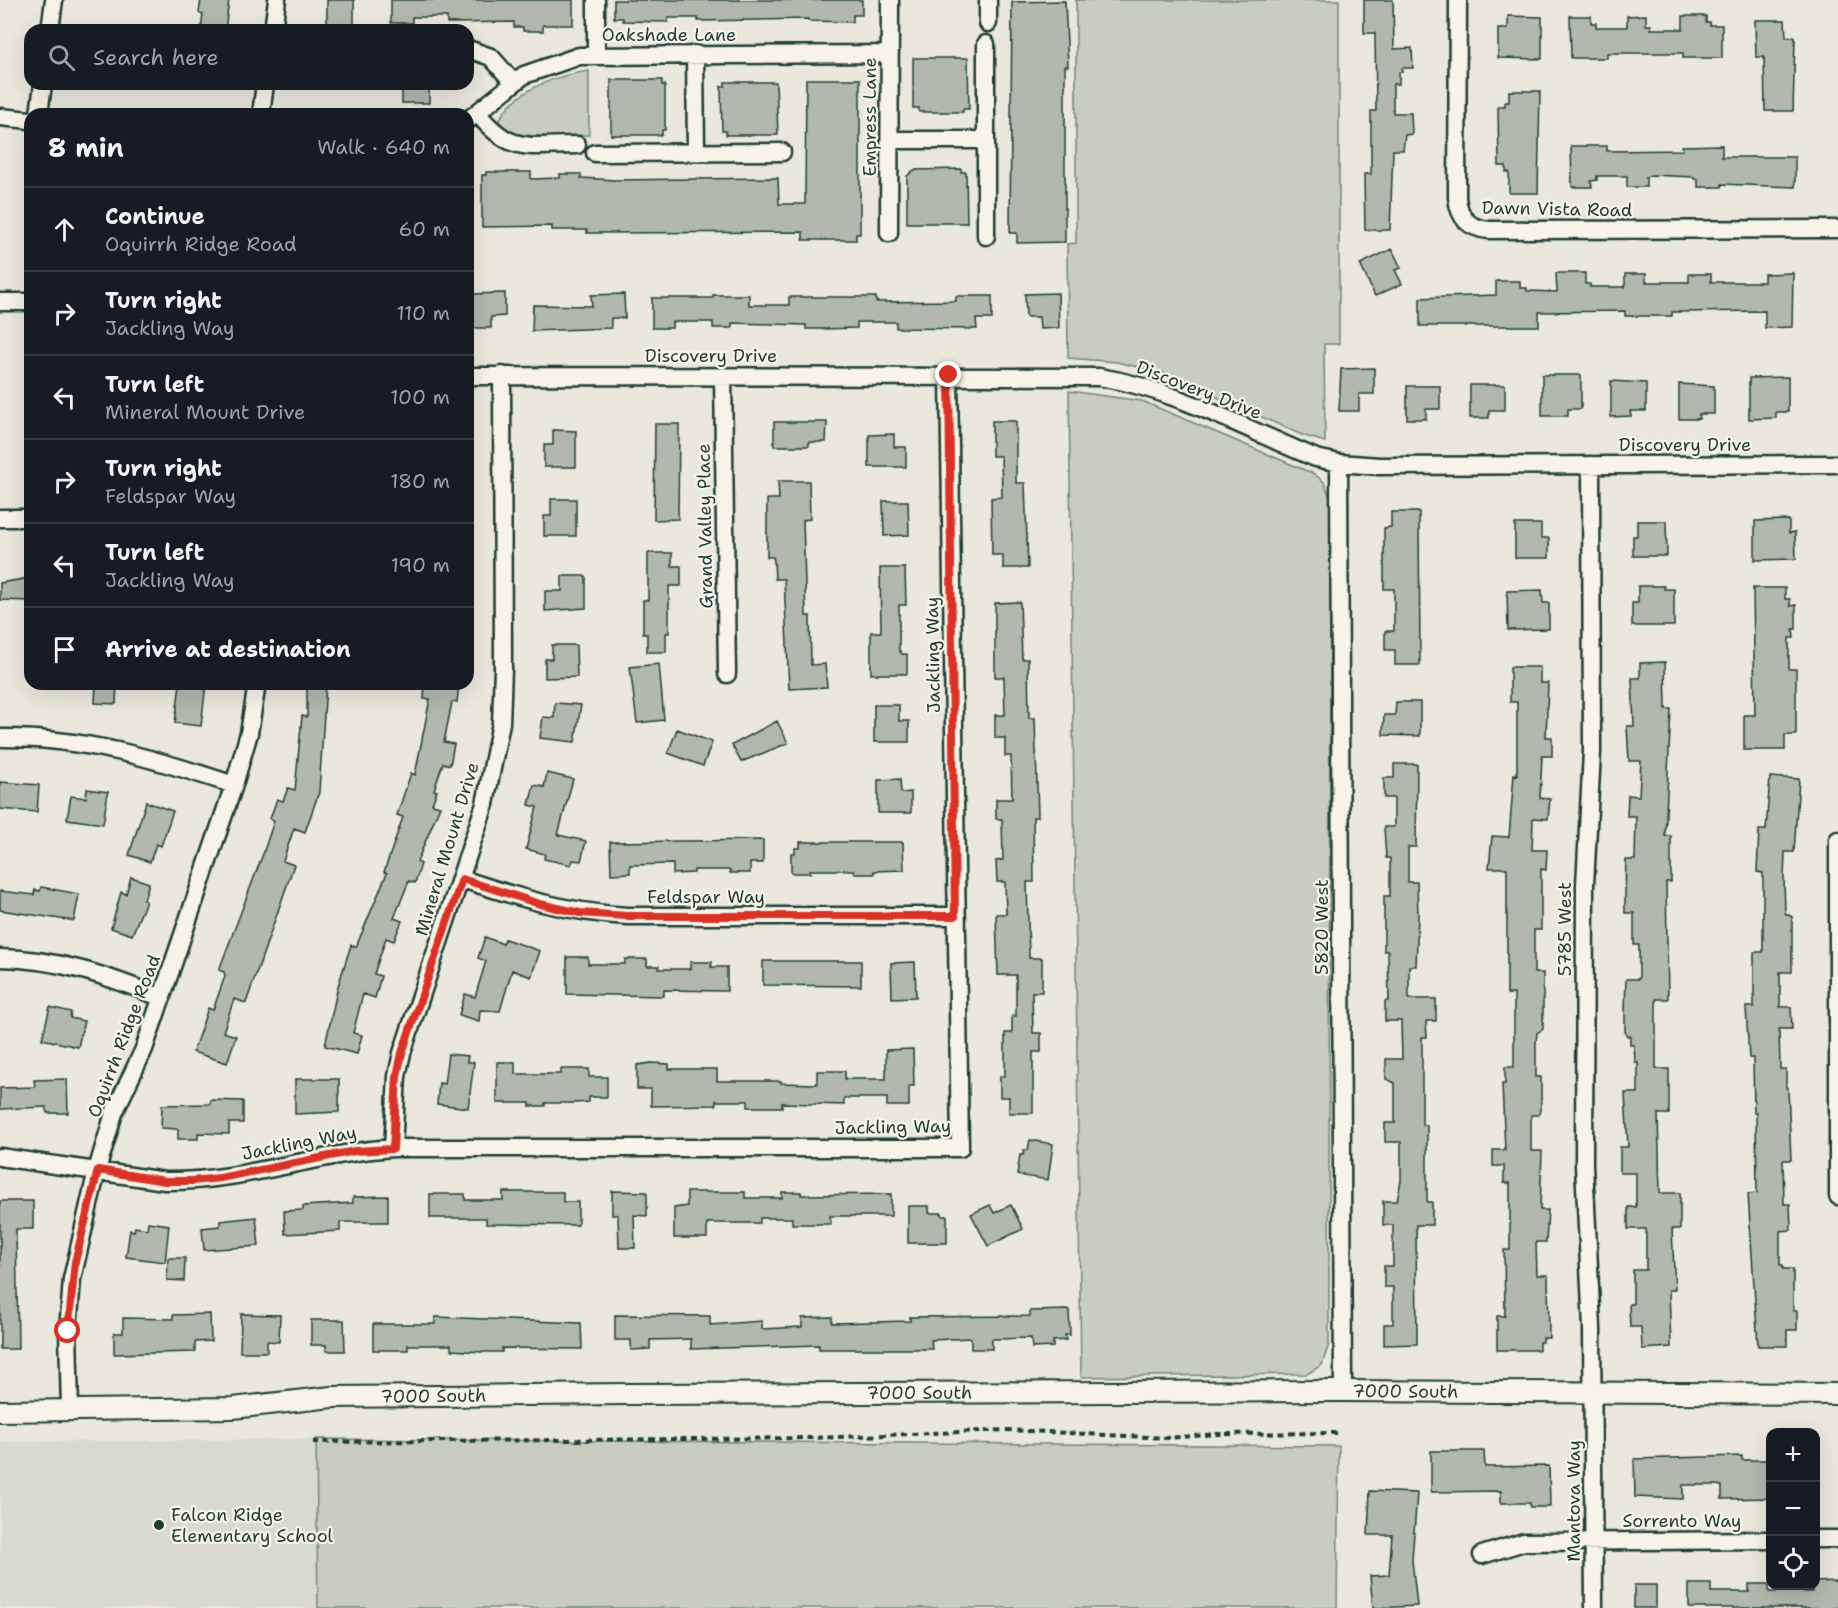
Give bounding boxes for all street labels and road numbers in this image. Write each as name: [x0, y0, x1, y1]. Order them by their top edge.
street label: Oakshade Lane: [602, 23, 736, 47]
street label: Empress Lane: [858, 57, 882, 177]
street label: Dawn Vista Road: [1482, 196, 1632, 222]
street label: Discovery Drive: [645, 344, 777, 368]
street label: Discovery Drive: [1133, 355, 1265, 425]
street label: Discovery Drive: [1619, 433, 1751, 457]
street label: Grand Valley Place: [692, 443, 718, 609]
street label: Jackling Way: [920, 597, 946, 713]
street label: Mineral Mount Drive: [409, 759, 485, 939]
street label: 5820 West: [1310, 879, 1334, 975]
street label: 5785 West: [1553, 882, 1577, 976]
street label: Feldspar Way: [647, 885, 765, 909]
street label: Oquirrh Ridge Road: [82, 951, 166, 1121]
street label: Jackling Way: [835, 1114, 951, 1140]
street label: Jackling Way: [240, 1120, 358, 1166]
street label: 7000 South: [1352, 1379, 1458, 1404]
street label: 7000 South: [866, 1381, 972, 1405]
street label: 7000 South: [380, 1383, 486, 1409]
street label: Mantova Way: [1562, 1440, 1586, 1562]
street label: Sorrento Way: [1623, 1509, 1741, 1533]

